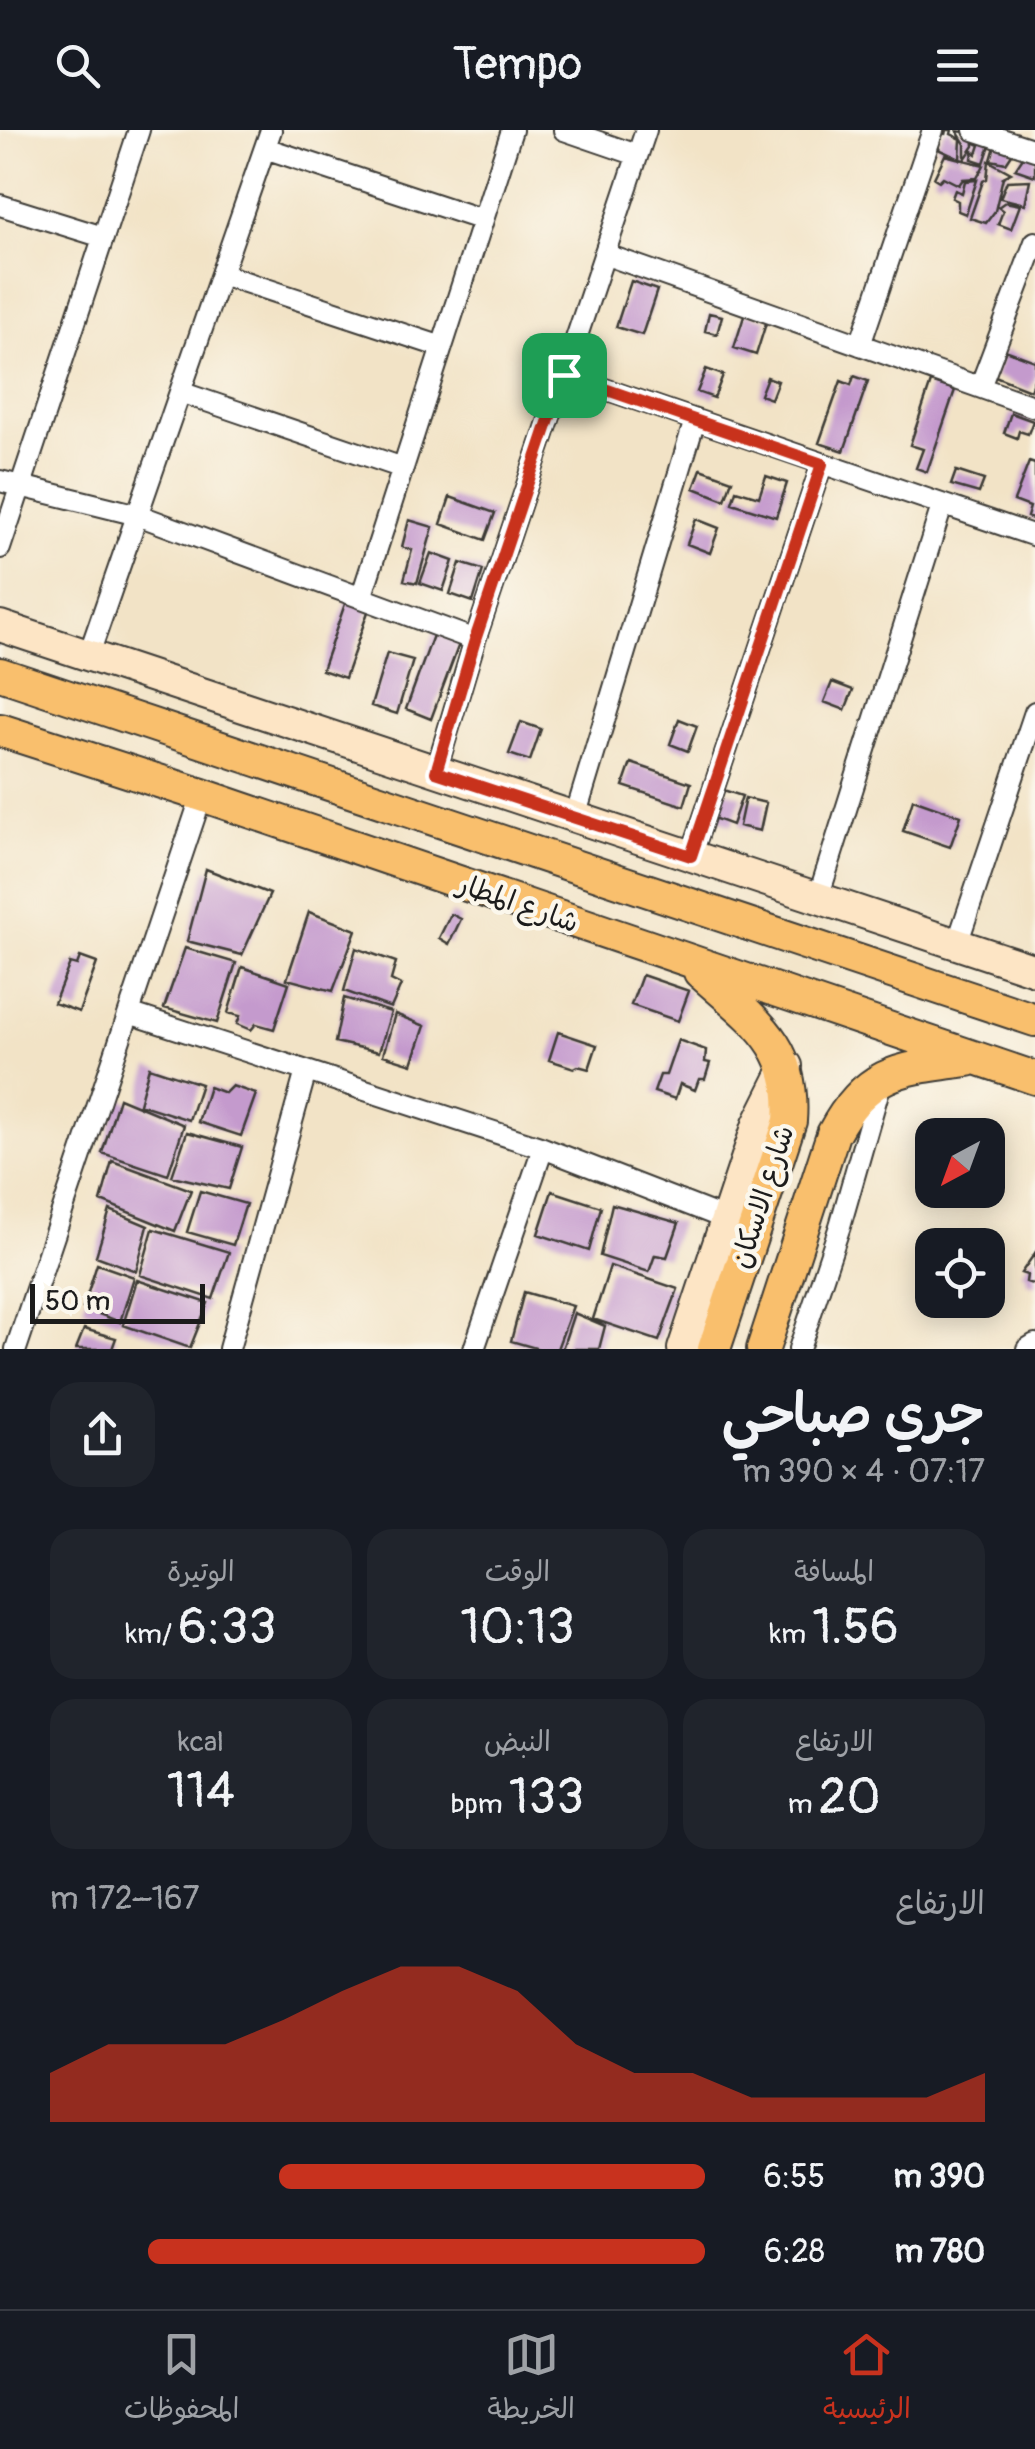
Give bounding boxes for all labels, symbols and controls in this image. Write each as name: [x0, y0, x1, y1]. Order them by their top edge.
text: Tempo: [453, 37, 582, 93]
icon: search: [50, 38, 105, 93]
icon: menu: [930, 38, 985, 93]
pin: [522, 333, 607, 418]
icon: arrive: [537, 348, 592, 403]
street label: شارع المطار: [451, 866, 583, 942]
north arrow: [915, 1118, 1005, 1208]
map controls: [915, 1118, 1005, 1318]
street label: شارع الاسكان: [723, 1121, 803, 1273]
button: locate: [915, 1228, 1005, 1318]
scale bar: [30, 1279, 205, 1324]
text: 50 m: [45, 1284, 110, 1319]
text: جري صباحي: [722, 1380, 985, 1449]
button: share: [50, 1382, 155, 1487]
text: 07:17 · 4 × 390 m: [742, 1452, 985, 1492]
text: الوتيرة: [167, 1555, 235, 1590]
text: الوقت: [485, 1555, 550, 1590]
text: المسافة: [794, 1555, 874, 1590]
text: 6:33: [178, 1596, 276, 1659]
text: 10:13: [460, 1596, 575, 1659]
text: 1.56: [812, 1596, 899, 1659]
text: /km: [125, 1617, 178, 1652]
text: km: [770, 1617, 812, 1652]
text: kcal: [178, 1725, 224, 1760]
text: النبض: [484, 1725, 551, 1760]
text: الارتفاع: [795, 1725, 873, 1760]
text: 114: [167, 1760, 235, 1823]
text: 133: [509, 1766, 584, 1829]
text: 20: [819, 1766, 881, 1829]
text: bpm: [451, 1787, 509, 1822]
text: m: [788, 1787, 819, 1822]
text: 167–172 m: [50, 1879, 199, 1919]
text: الارتفاع: [895, 1884, 985, 1924]
text: 6:55: [763, 2157, 825, 2197]
text: 390 m: [893, 2157, 985, 2197]
text: 6:28: [764, 2232, 825, 2272]
text: 780 m: [895, 2232, 985, 2272]
tab: المحفوظات: [124, 2327, 239, 2433]
tab: الخريطة: [488, 2327, 575, 2433]
tab: الرئيسية: [823, 2327, 911, 2433]

